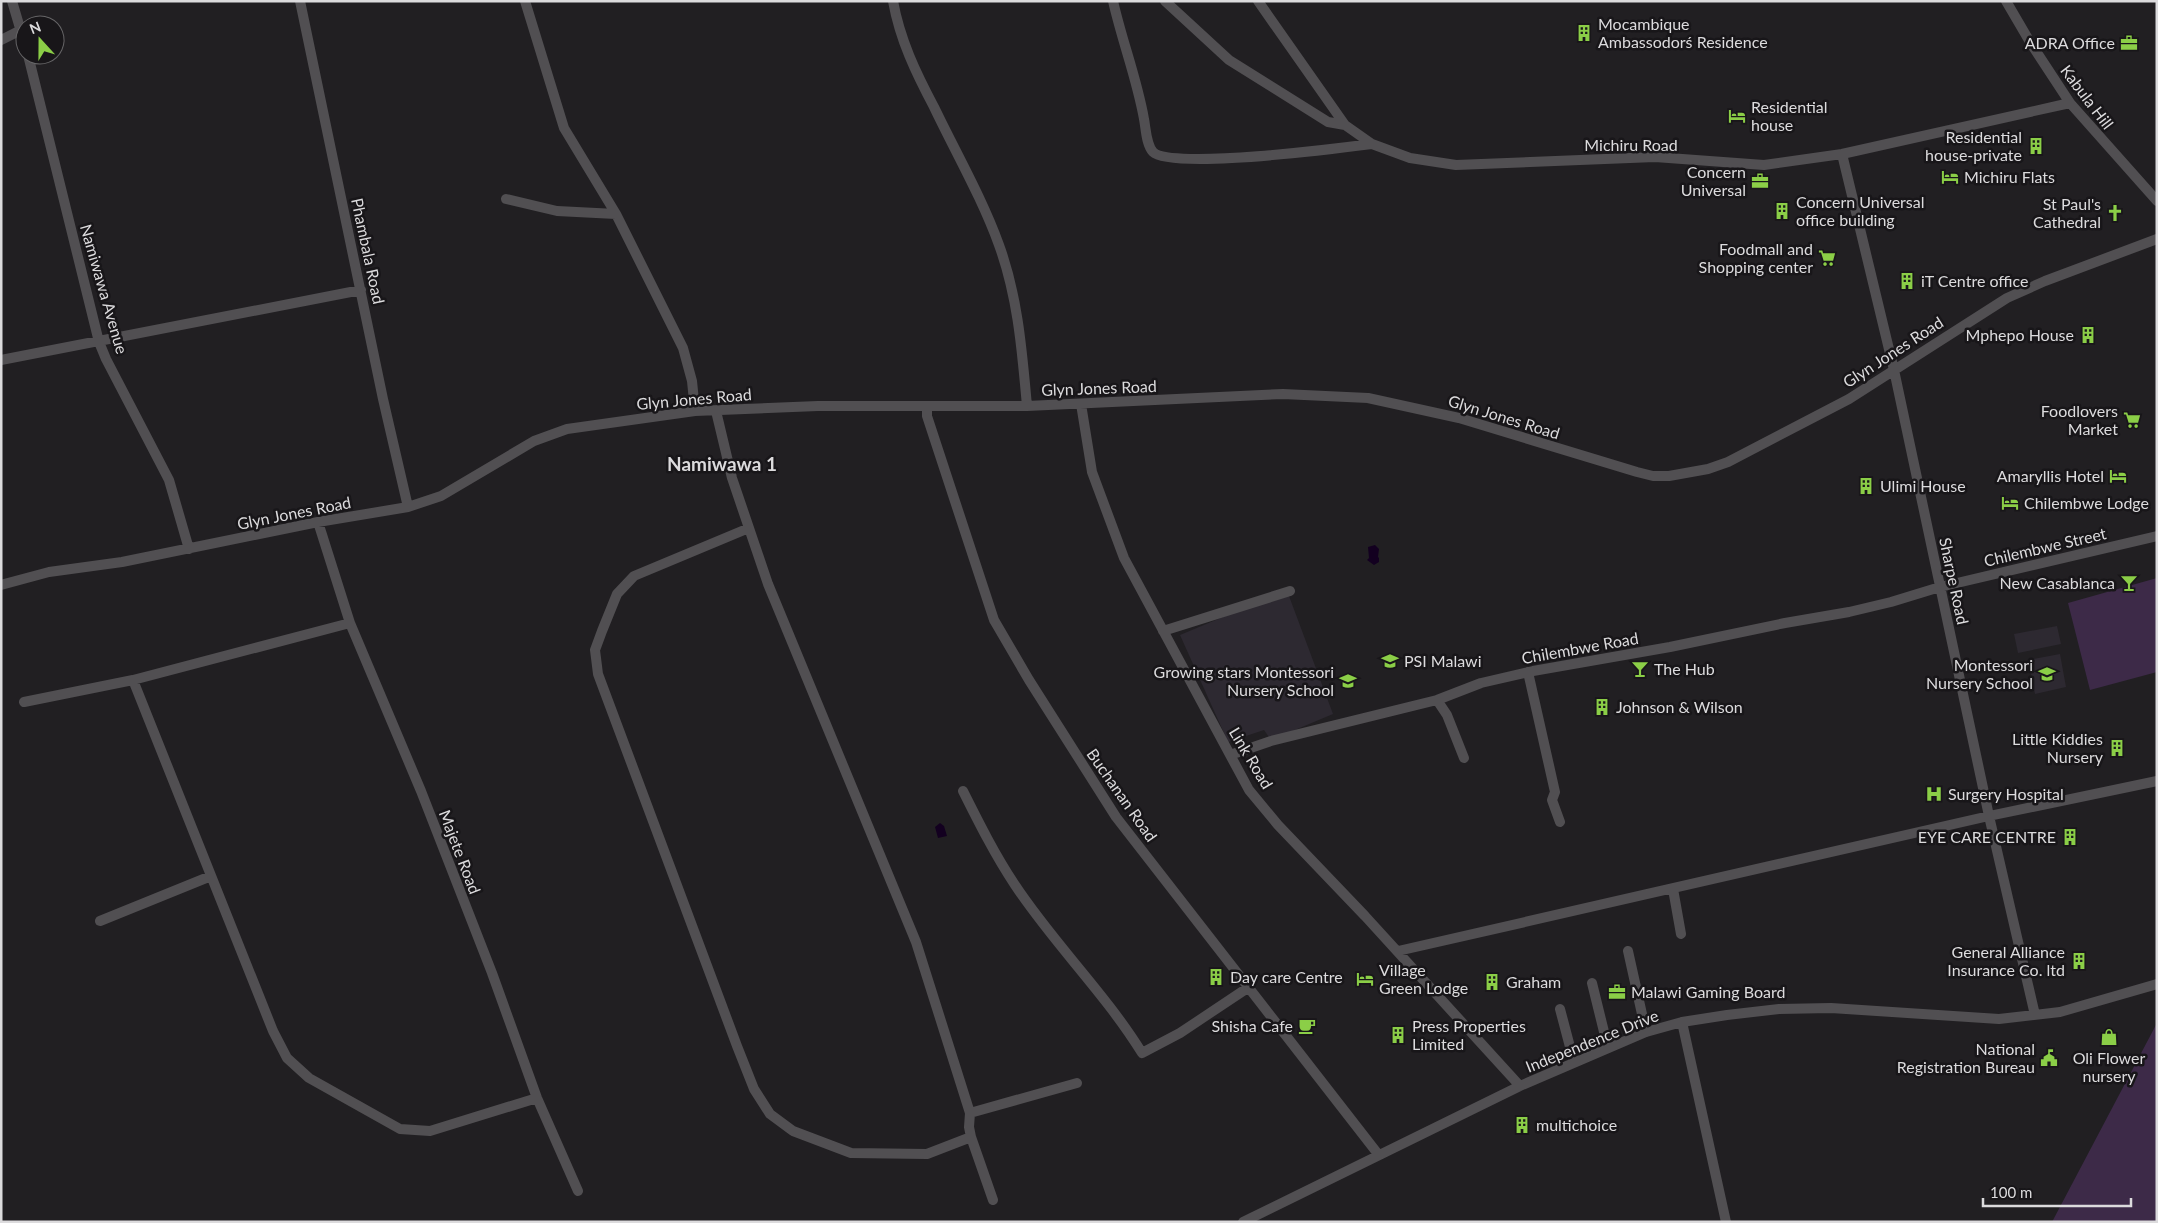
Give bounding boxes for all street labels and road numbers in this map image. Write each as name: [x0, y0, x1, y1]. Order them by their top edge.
street label: Kabula Hill: [2057, 61, 2118, 133]
street label: Michiru Road: [1584, 135, 1678, 154]
street label: Phambala Road: [348, 196, 389, 306]
street label: Namiwawa Avenue: [77, 222, 132, 356]
street label: Glyn Jones Road: [1839, 312, 1946, 391]
street label: Glyn Jones Road: [1041, 376, 1157, 399]
street label: Glyn Jones Road: [636, 384, 752, 413]
street label: Glyn Jones Road: [1446, 391, 1562, 443]
street label: Glyn Jones Road: [235, 492, 352, 533]
street label: Chilembwe Street: [1982, 523, 2108, 570]
street label: Sharpe Road: [1936, 536, 1973, 626]
street label: Chilembwe Road: [1520, 628, 1640, 667]
street label: Link Road: [1226, 723, 1277, 792]
street label: Buchanan Road: [1083, 745, 1161, 845]
street label: Majete Road: [436, 807, 485, 897]
street label: Independence Drive: [1523, 1005, 1661, 1076]

